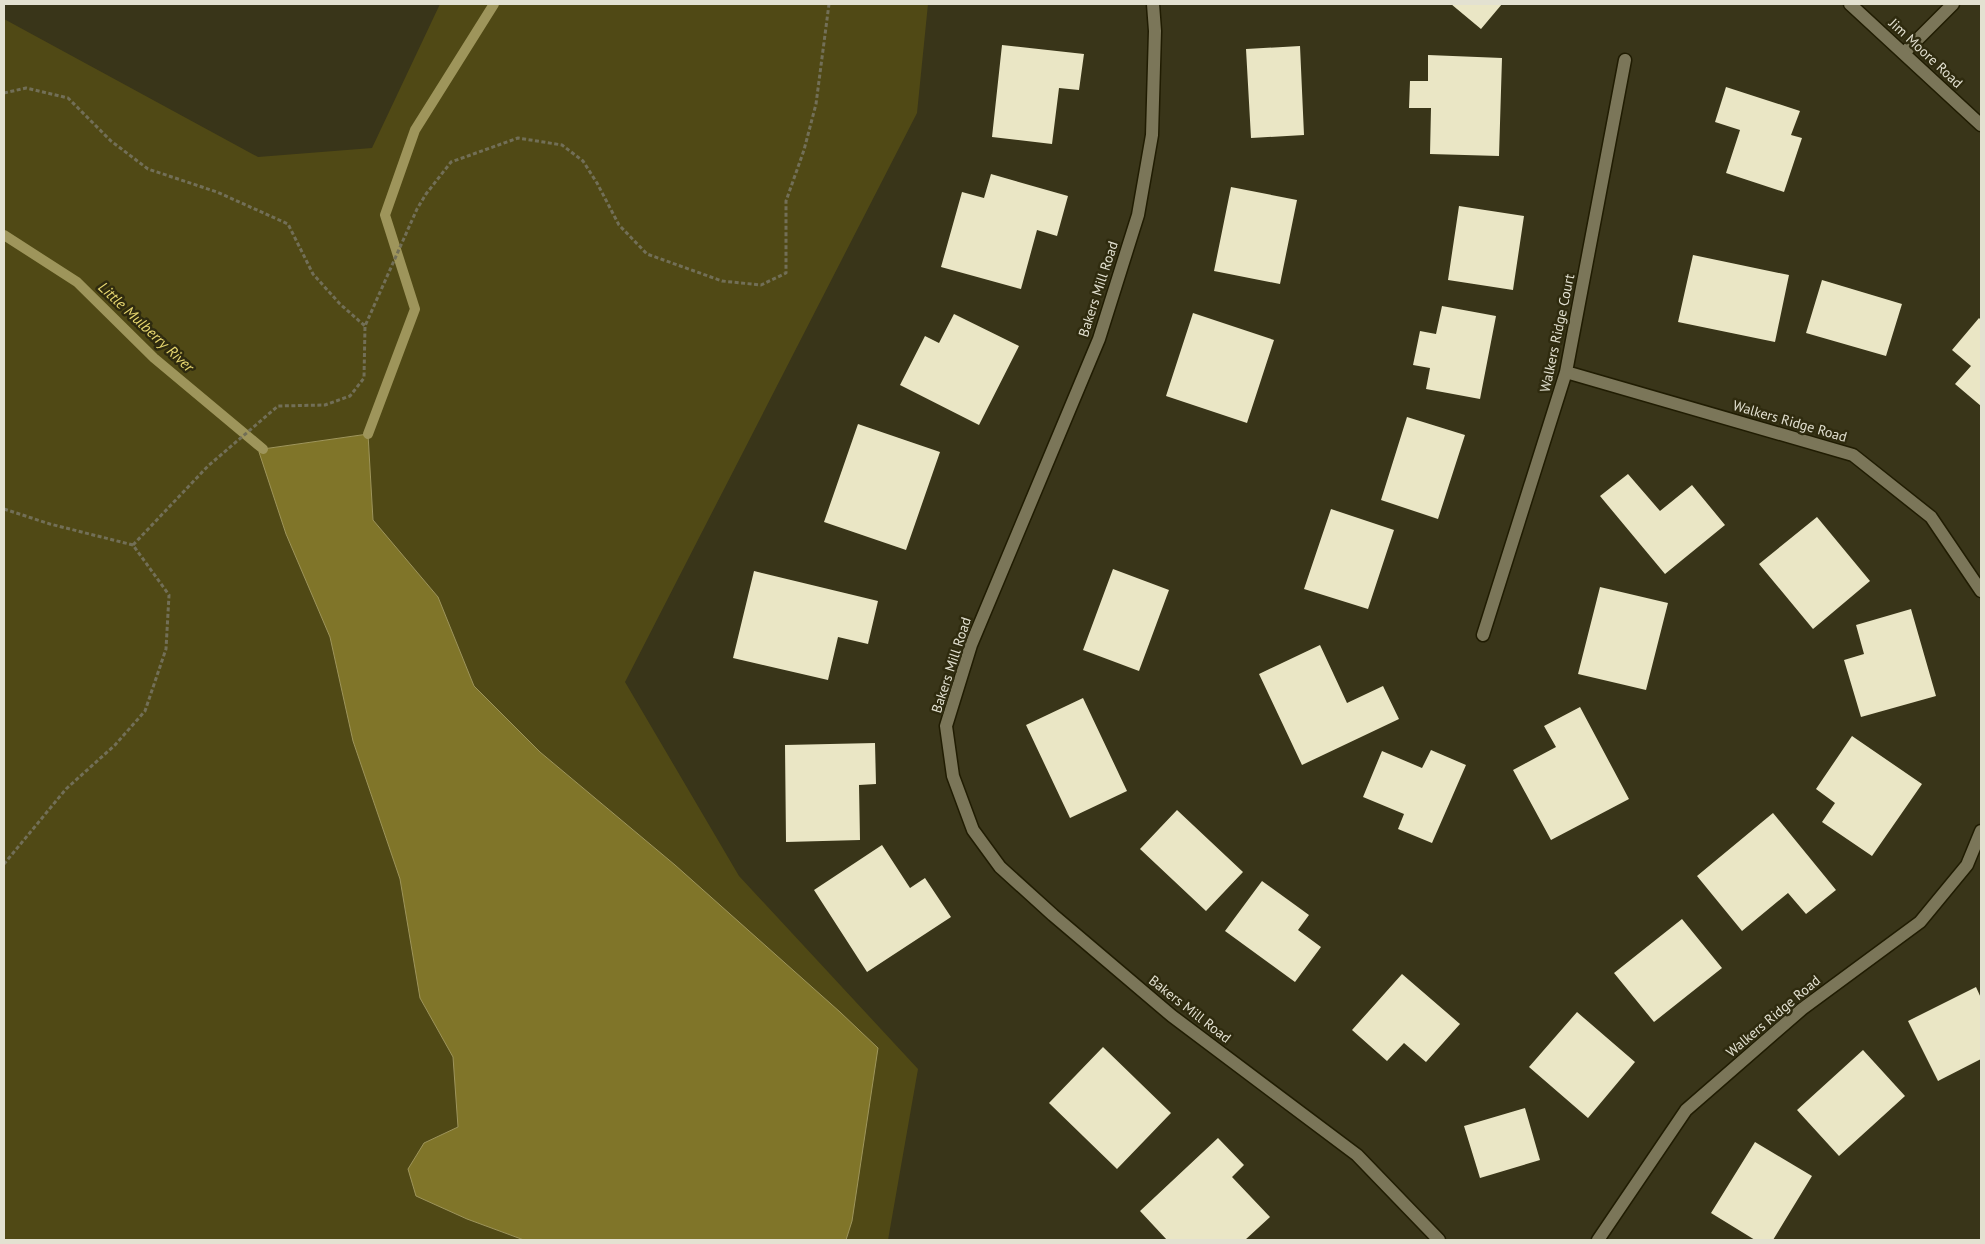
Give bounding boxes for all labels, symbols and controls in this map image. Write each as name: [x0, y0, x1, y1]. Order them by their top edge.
street label: Jim Moore Road: [1885, 14, 1967, 92]
street label: Bakers Mill Road: [1074, 239, 1122, 339]
street label: Walkers Ridge Court: [1536, 272, 1578, 394]
water label: Little Mulberry River: [95, 277, 199, 377]
street label: Walkers Ridge Road: [1731, 396, 1849, 446]
street label: Bakers Mill Road: [927, 615, 975, 715]
street label: Bakers Mill Road: [1145, 971, 1235, 1047]
street label: Walkers Ridge Road: [1722, 971, 1824, 1061]

